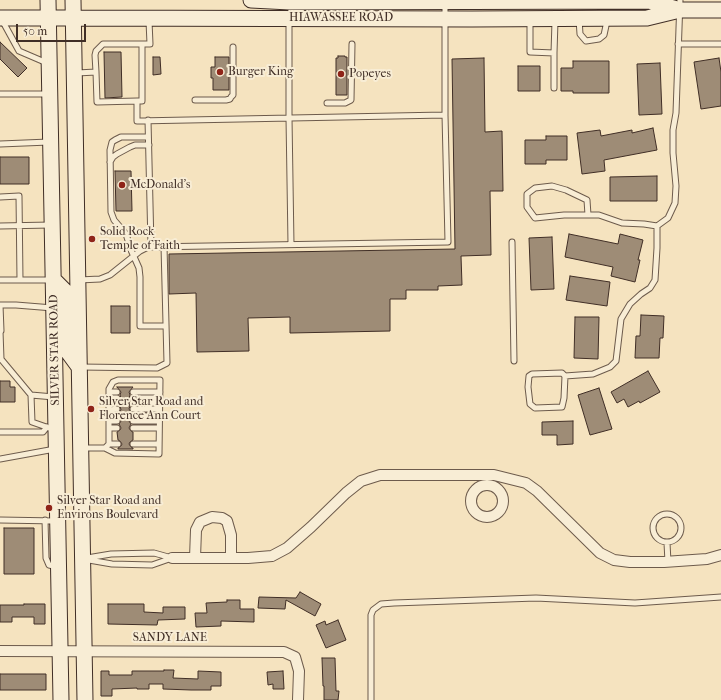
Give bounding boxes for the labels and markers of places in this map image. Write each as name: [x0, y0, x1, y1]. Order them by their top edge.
place label: Burger King: [228, 65, 293, 79]
marker: Burger King: [215, 67, 225, 77]
place label: Popeyes: [349, 67, 391, 81]
marker: Popeyes: [336, 69, 346, 79]
place label: McDonald's: [130, 178, 190, 192]
marker: McDonald's: [117, 180, 127, 190]
place label: Solid Rock Temple of Faith: [100, 225, 180, 253]
marker: Solid Rock Temple of Faith: [87, 234, 97, 244]
place label: Silver Star Road and Florence Ann Court: [99, 395, 203, 423]
marker: Silver Star Road and Florence Ann Court: [86, 404, 96, 414]
place label: Silver Star Road and Environs Boulevard: [57, 494, 161, 522]
marker: Silver Star Road and Environs Boulevard: [44, 503, 54, 513]

